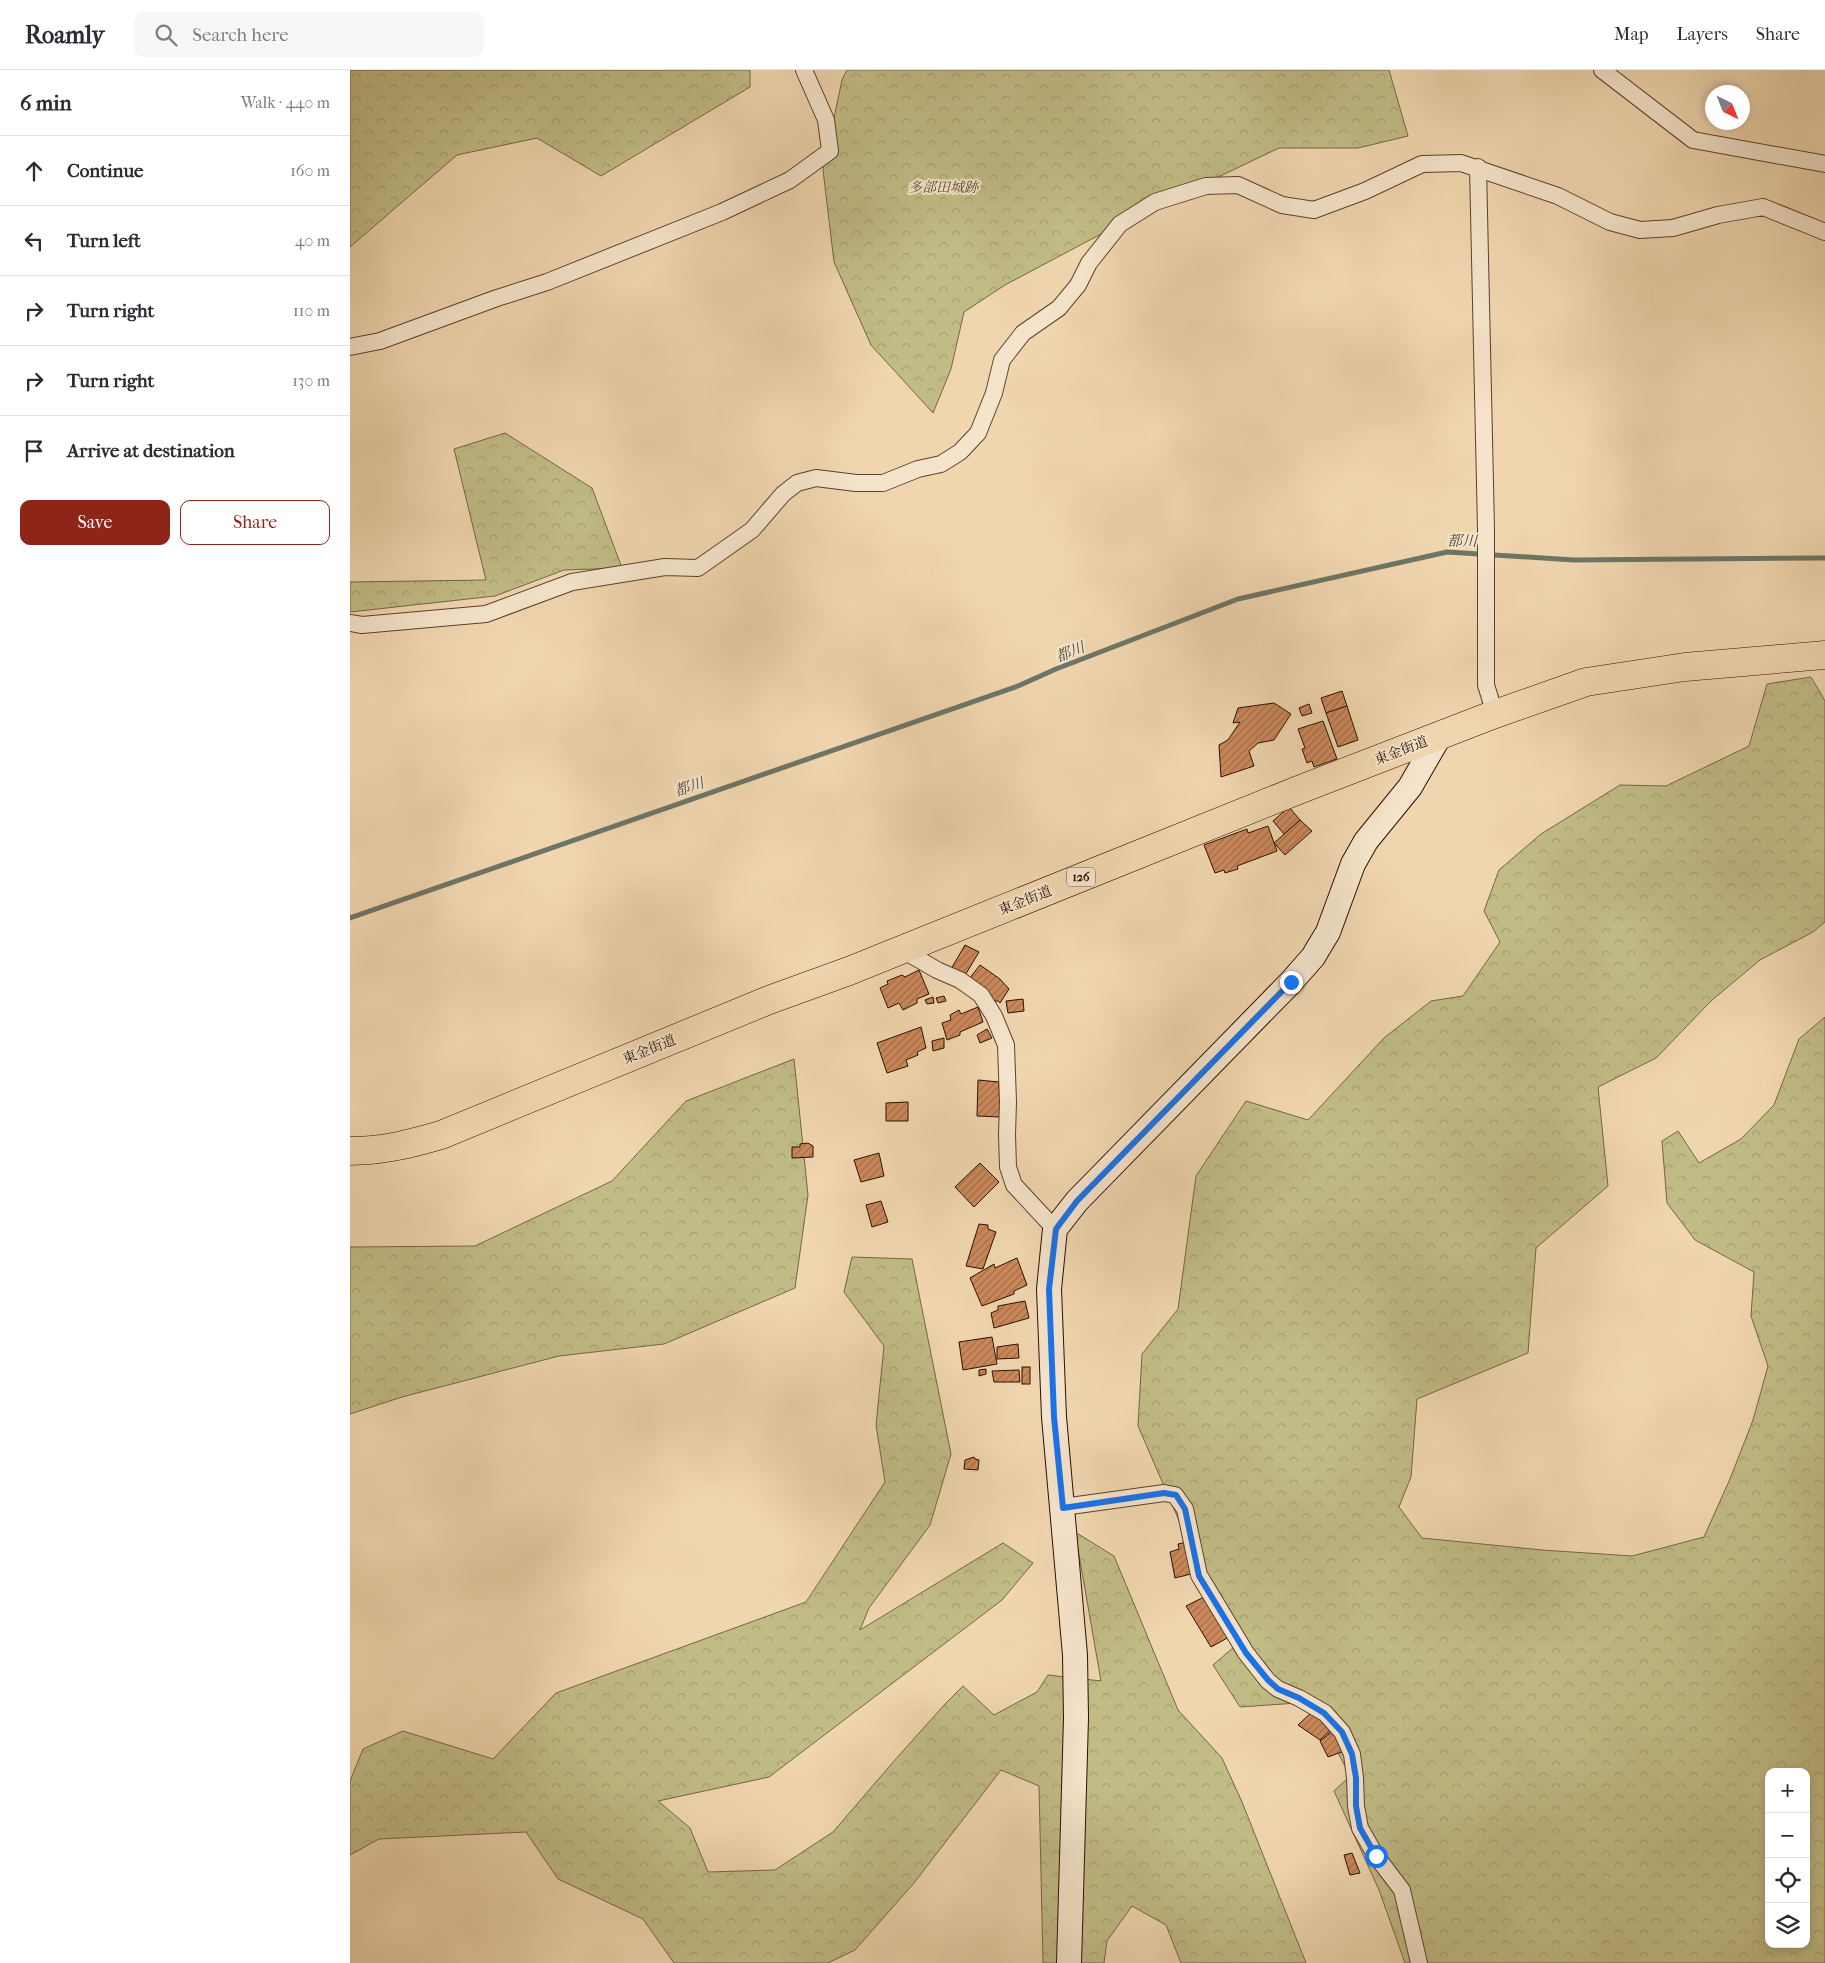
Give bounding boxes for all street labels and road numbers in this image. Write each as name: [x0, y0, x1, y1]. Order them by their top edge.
street label: 東金街道: [1372, 732, 1430, 768]
road number: 126: [1067, 868, 1095, 886]
street label: 東金街道: [996, 882, 1054, 919]
street label: 東金街道: [620, 1031, 678, 1068]

